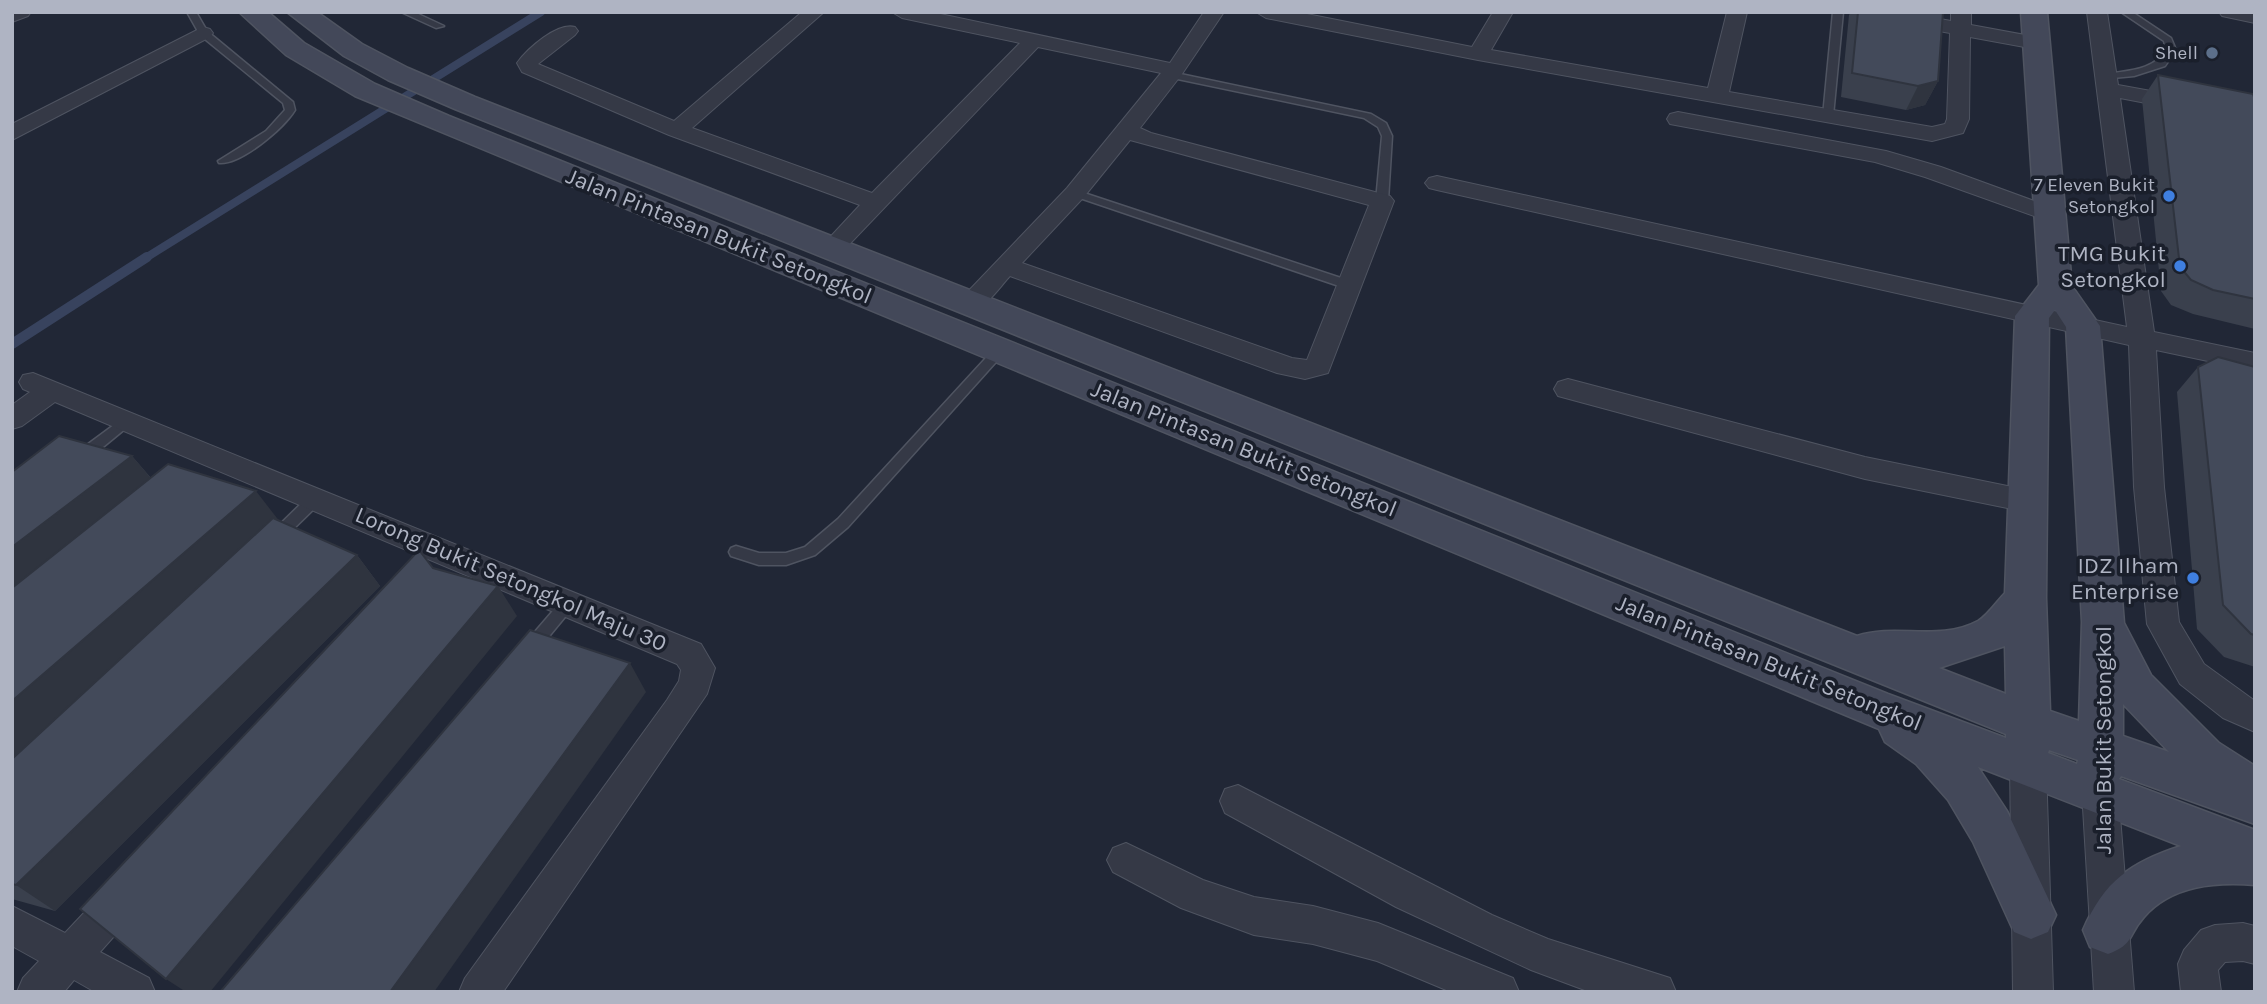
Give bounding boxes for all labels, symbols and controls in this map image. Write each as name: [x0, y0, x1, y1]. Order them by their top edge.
place label: Shell: [2155, 42, 2198, 64]
marker: Shell: [2204, 45, 2220, 61]
street label: Jalan Pintasan Bukit Setongkol: [562, 162, 876, 310]
place label: 7 Eleven Bukit Setongkol: [2034, 174, 2155, 218]
marker: 7 Eleven Bukit Setongkol: [2161, 188, 2177, 204]
place label: TMG Bukit Setongkol: [2058, 240, 2166, 293]
marker: TMG Bukit Setongkol: [2172, 258, 2188, 274]
street label: Jalan Pintasan Bukit Setongkol: [1087, 375, 1401, 523]
street label: Lorong Bukit Setongkol Maju 30: [351, 501, 671, 657]
place label: IDZ Ilham Enterprise: [2071, 552, 2179, 605]
marker: IDZ Ilham Enterprise: [2185, 570, 2201, 586]
street label: Jalan Pintasan Bukit Setongkol: [1612, 589, 1926, 737]
street label: Jalan Bukit Setongkol: [2090, 626, 2117, 854]

